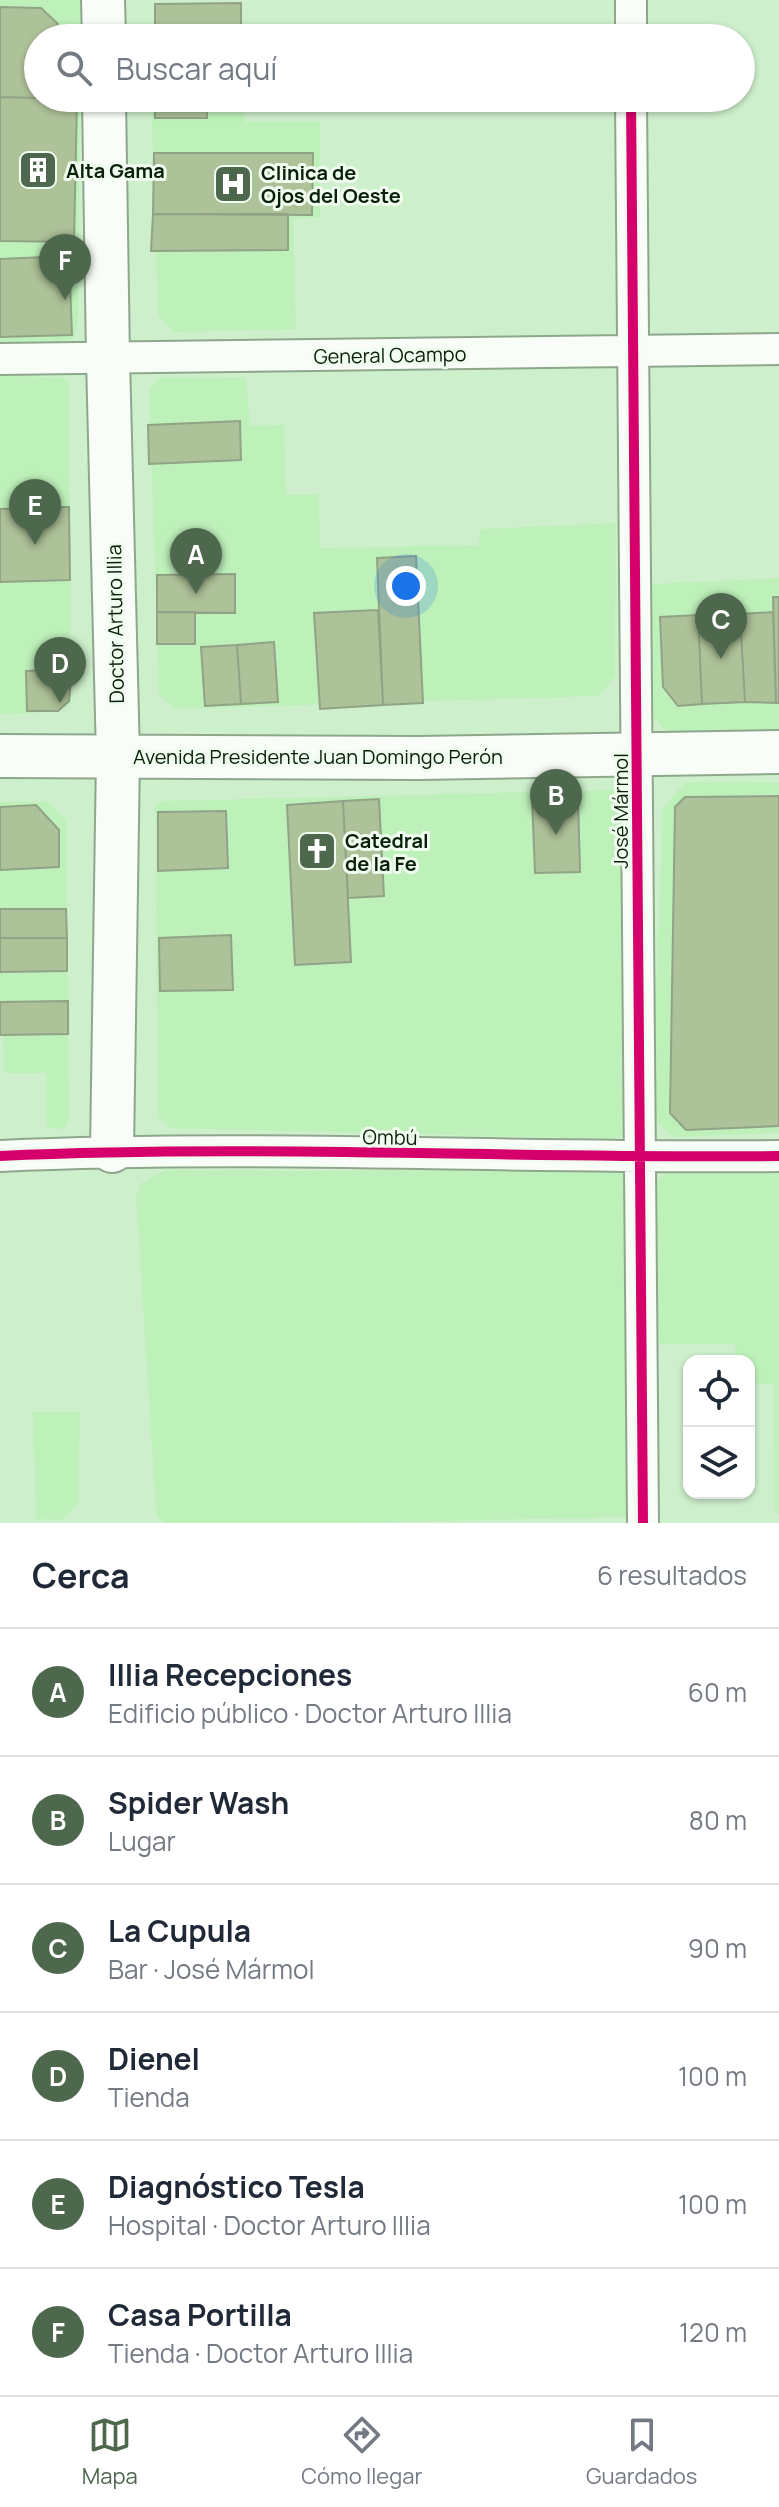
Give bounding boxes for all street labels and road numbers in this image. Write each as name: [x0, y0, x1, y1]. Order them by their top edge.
street label: General Ocampo: [313, 340, 467, 370]
street label: Doctor Arturo Illia: [100, 544, 130, 704]
street label: Avenida Presidente Juan Domingo Perón: [133, 743, 503, 770]
street label: José Mármol: [607, 753, 634, 869]
street label: Ombú: [362, 1123, 418, 1151]

